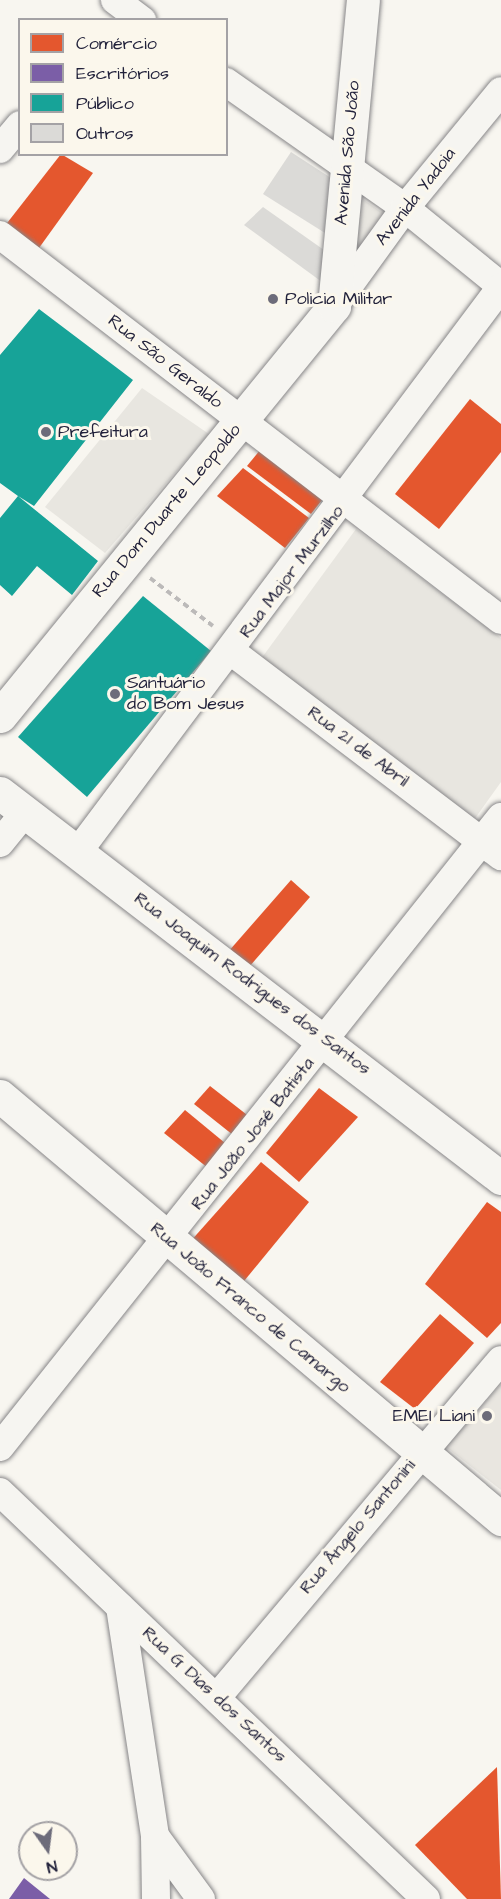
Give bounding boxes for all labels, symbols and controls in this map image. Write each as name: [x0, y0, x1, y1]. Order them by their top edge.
legend: [18, 18, 228, 156]
text: Comércio: [76, 31, 157, 56]
text: Escritórios: [76, 61, 169, 86]
street label: Avenida São João: [331, 80, 365, 226]
text: Público: [76, 91, 134, 116]
text: Outros: [76, 121, 134, 146]
street label: Avenida Yadoia: [371, 144, 461, 250]
place label: Policia Militar: [285, 288, 392, 310]
marker: Policia Militar: [266, 292, 280, 306]
street label: Rua São Geraldo: [103, 310, 227, 414]
street label: Rua Dom Duarte Leopoldo: [88, 420, 246, 602]
place label: Prefeitura: [58, 421, 148, 443]
marker: Prefeitura: [39, 425, 53, 439]
street label: Rua Major Murzilho: [235, 501, 349, 643]
place label: Santuário do Bom Jesus: [127, 673, 244, 716]
marker: Santuário do Bom Jesus: [108, 687, 122, 701]
street label: Rua 21 de Abril: [303, 702, 413, 792]
street label: Rua Joaquim Rodrigues dos Santos: [130, 888, 374, 1080]
street label: Rua João José Batista: [187, 1053, 319, 1215]
street label: Rua João Franco de Camargo: [146, 1218, 354, 1398]
place label: EMEI Liani: [393, 1405, 475, 1427]
marker: EMEI Liani: [480, 1409, 494, 1423]
street label: Rua Ângelo Santonini: [296, 1455, 420, 1599]
street label: Rua G Dias dos Santos: [137, 1622, 291, 1768]
north arrow: [18, 1821, 78, 1881]
text: N: [44, 1855, 59, 1878]

